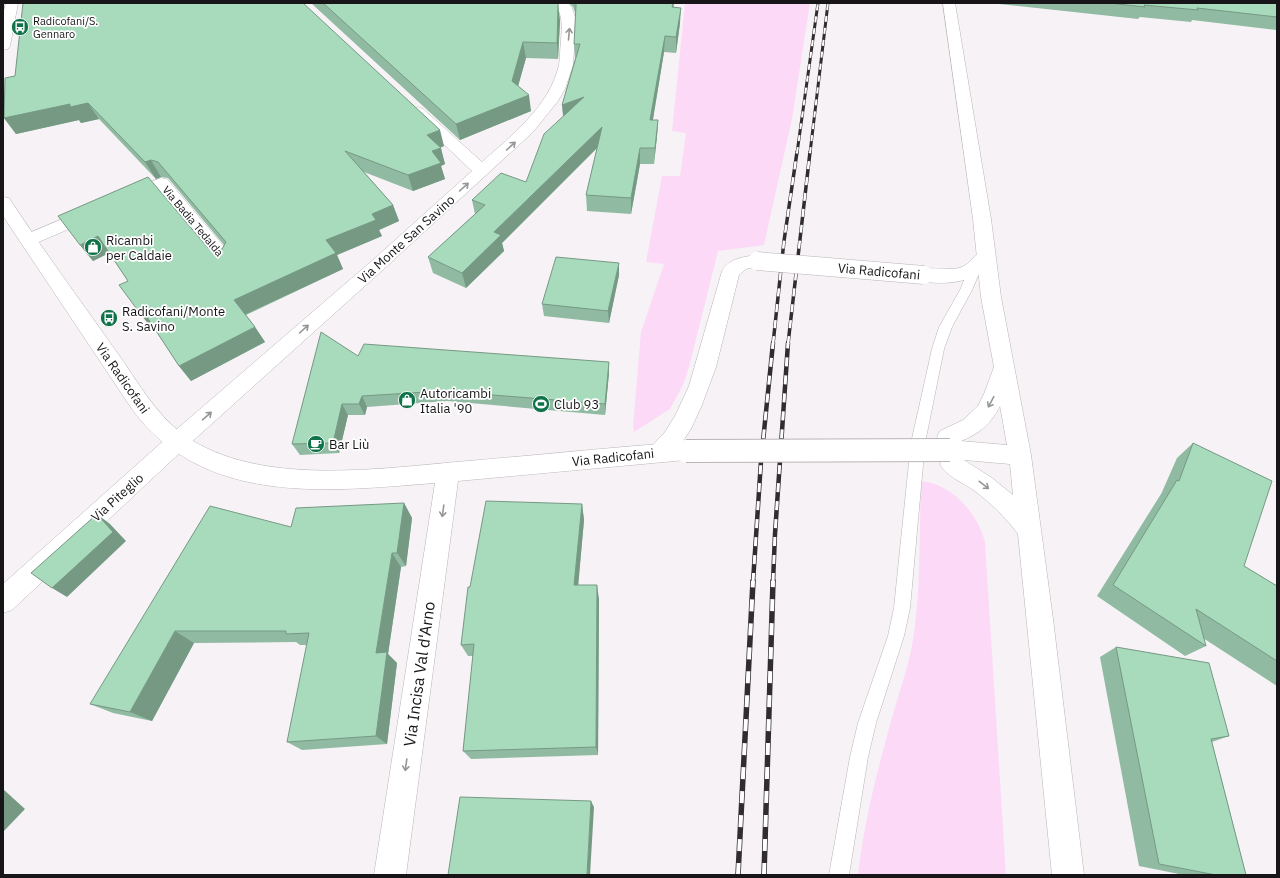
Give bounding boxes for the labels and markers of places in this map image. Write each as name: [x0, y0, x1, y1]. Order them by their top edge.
place label: Radicofani/S. Gennaro: [33, 14, 98, 41]
bus stop icon: Radicofani/S. Gennaro: [10, 17, 30, 37]
place label: Ricambi per Caldaie: [106, 232, 172, 264]
shop icon: Ricambi per Caldaie: [83, 237, 103, 257]
place label: Radicofani/Monte S. Savino: [122, 303, 225, 335]
bus stop icon: Radicofani/Monte S. Savino: [99, 308, 119, 328]
place label: Autoricambi Italia '90: [420, 385, 491, 417]
shop icon: Autoricambi Italia '90: [397, 390, 417, 410]
sports icon: Club 93: [531, 394, 551, 414]
place label: Club 93: [554, 396, 599, 413]
cafe icon: Bar Liù: [306, 434, 326, 454]
place label: Bar Liù: [329, 436, 369, 453]

